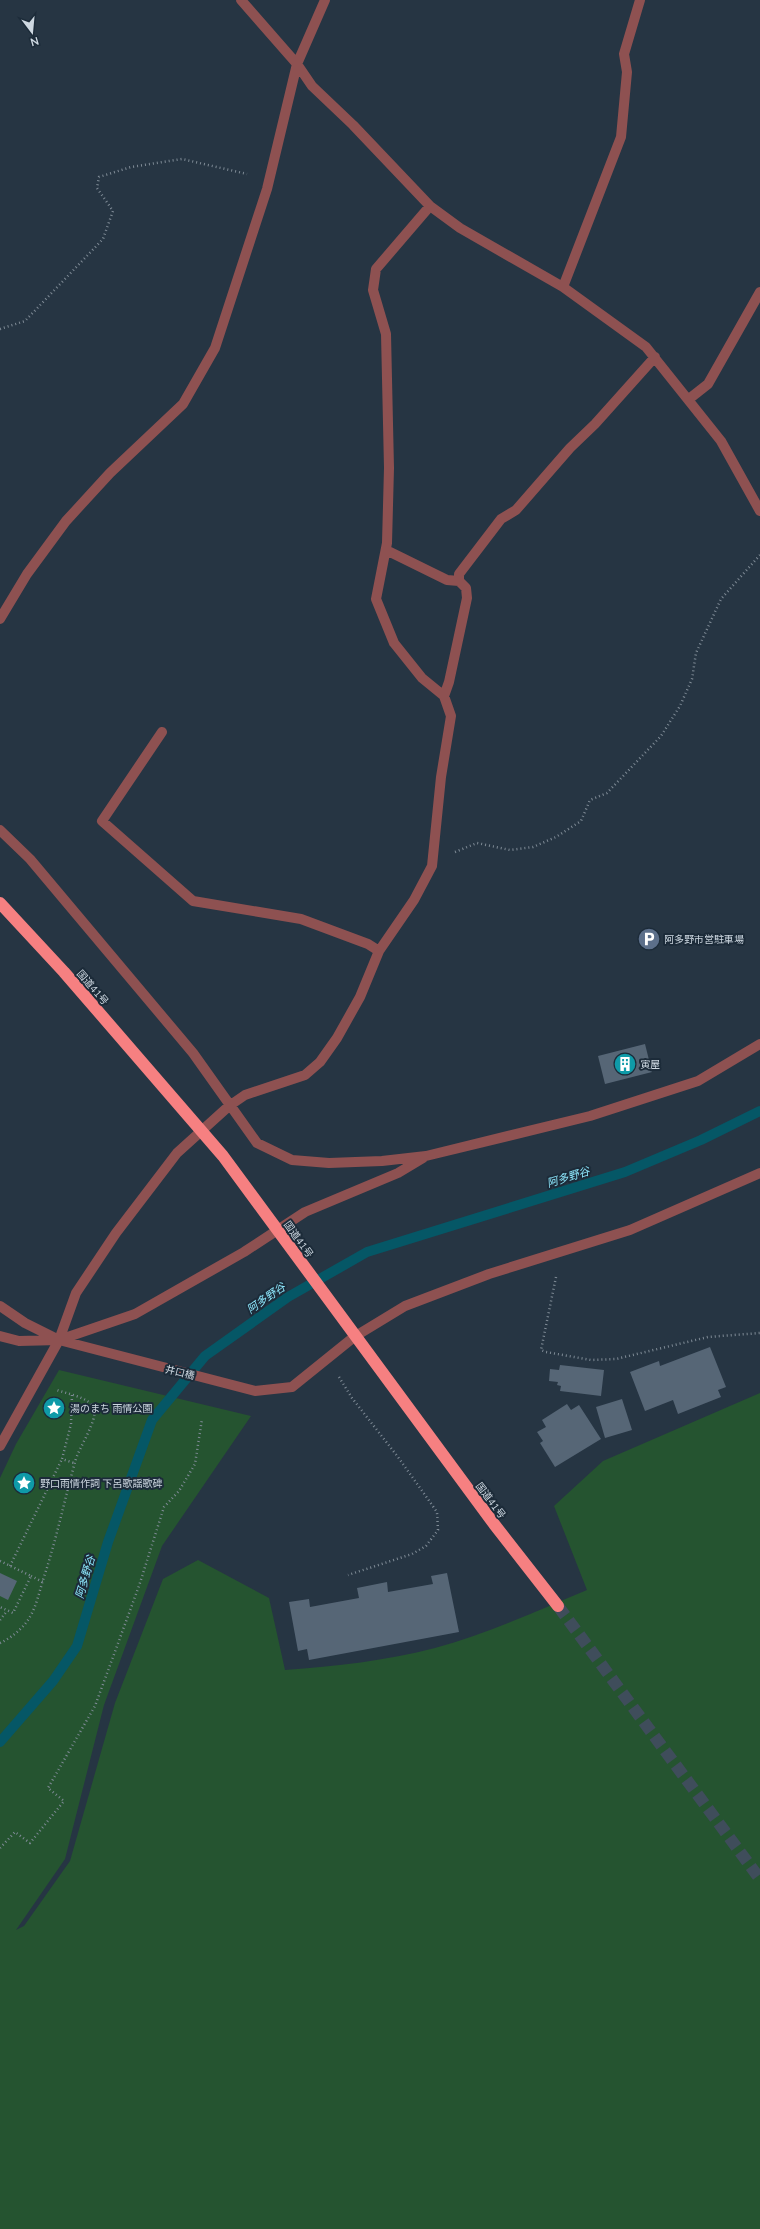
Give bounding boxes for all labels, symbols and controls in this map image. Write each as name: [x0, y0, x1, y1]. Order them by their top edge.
north arrow: [12, 12, 52, 52]
text: N: [29, 33, 41, 49]
parking icon: 阿多野市営駐車場: [636, 926, 662, 952]
place label: 阿多野市営駐車場: [664, 933, 744, 947]
street label: 国道41号: [73, 967, 111, 1008]
building icon: 寅屋: [612, 1051, 638, 1077]
place label: 寅屋: [640, 1058, 660, 1072]
water label: 阿多野谷: [545, 1164, 592, 1191]
street label: 国道41号: [280, 1218, 316, 1261]
water label: 阿多野谷: [244, 1279, 289, 1317]
street label: 井口橋: [164, 1363, 196, 1383]
place icon: 湯のまち 雨情公園: [41, 1395, 67, 1421]
place label: 湯のまち 雨情公園: [70, 1402, 153, 1416]
place icon: 野口雨情作詞 下呂歌謡歌碑: [11, 1470, 37, 1496]
place label: 野口雨情作詞 下呂歌謡歌碑: [40, 1477, 163, 1491]
street label: 国道41号: [472, 1480, 508, 1522]
water label: 阿多野谷: [72, 1553, 99, 1600]

